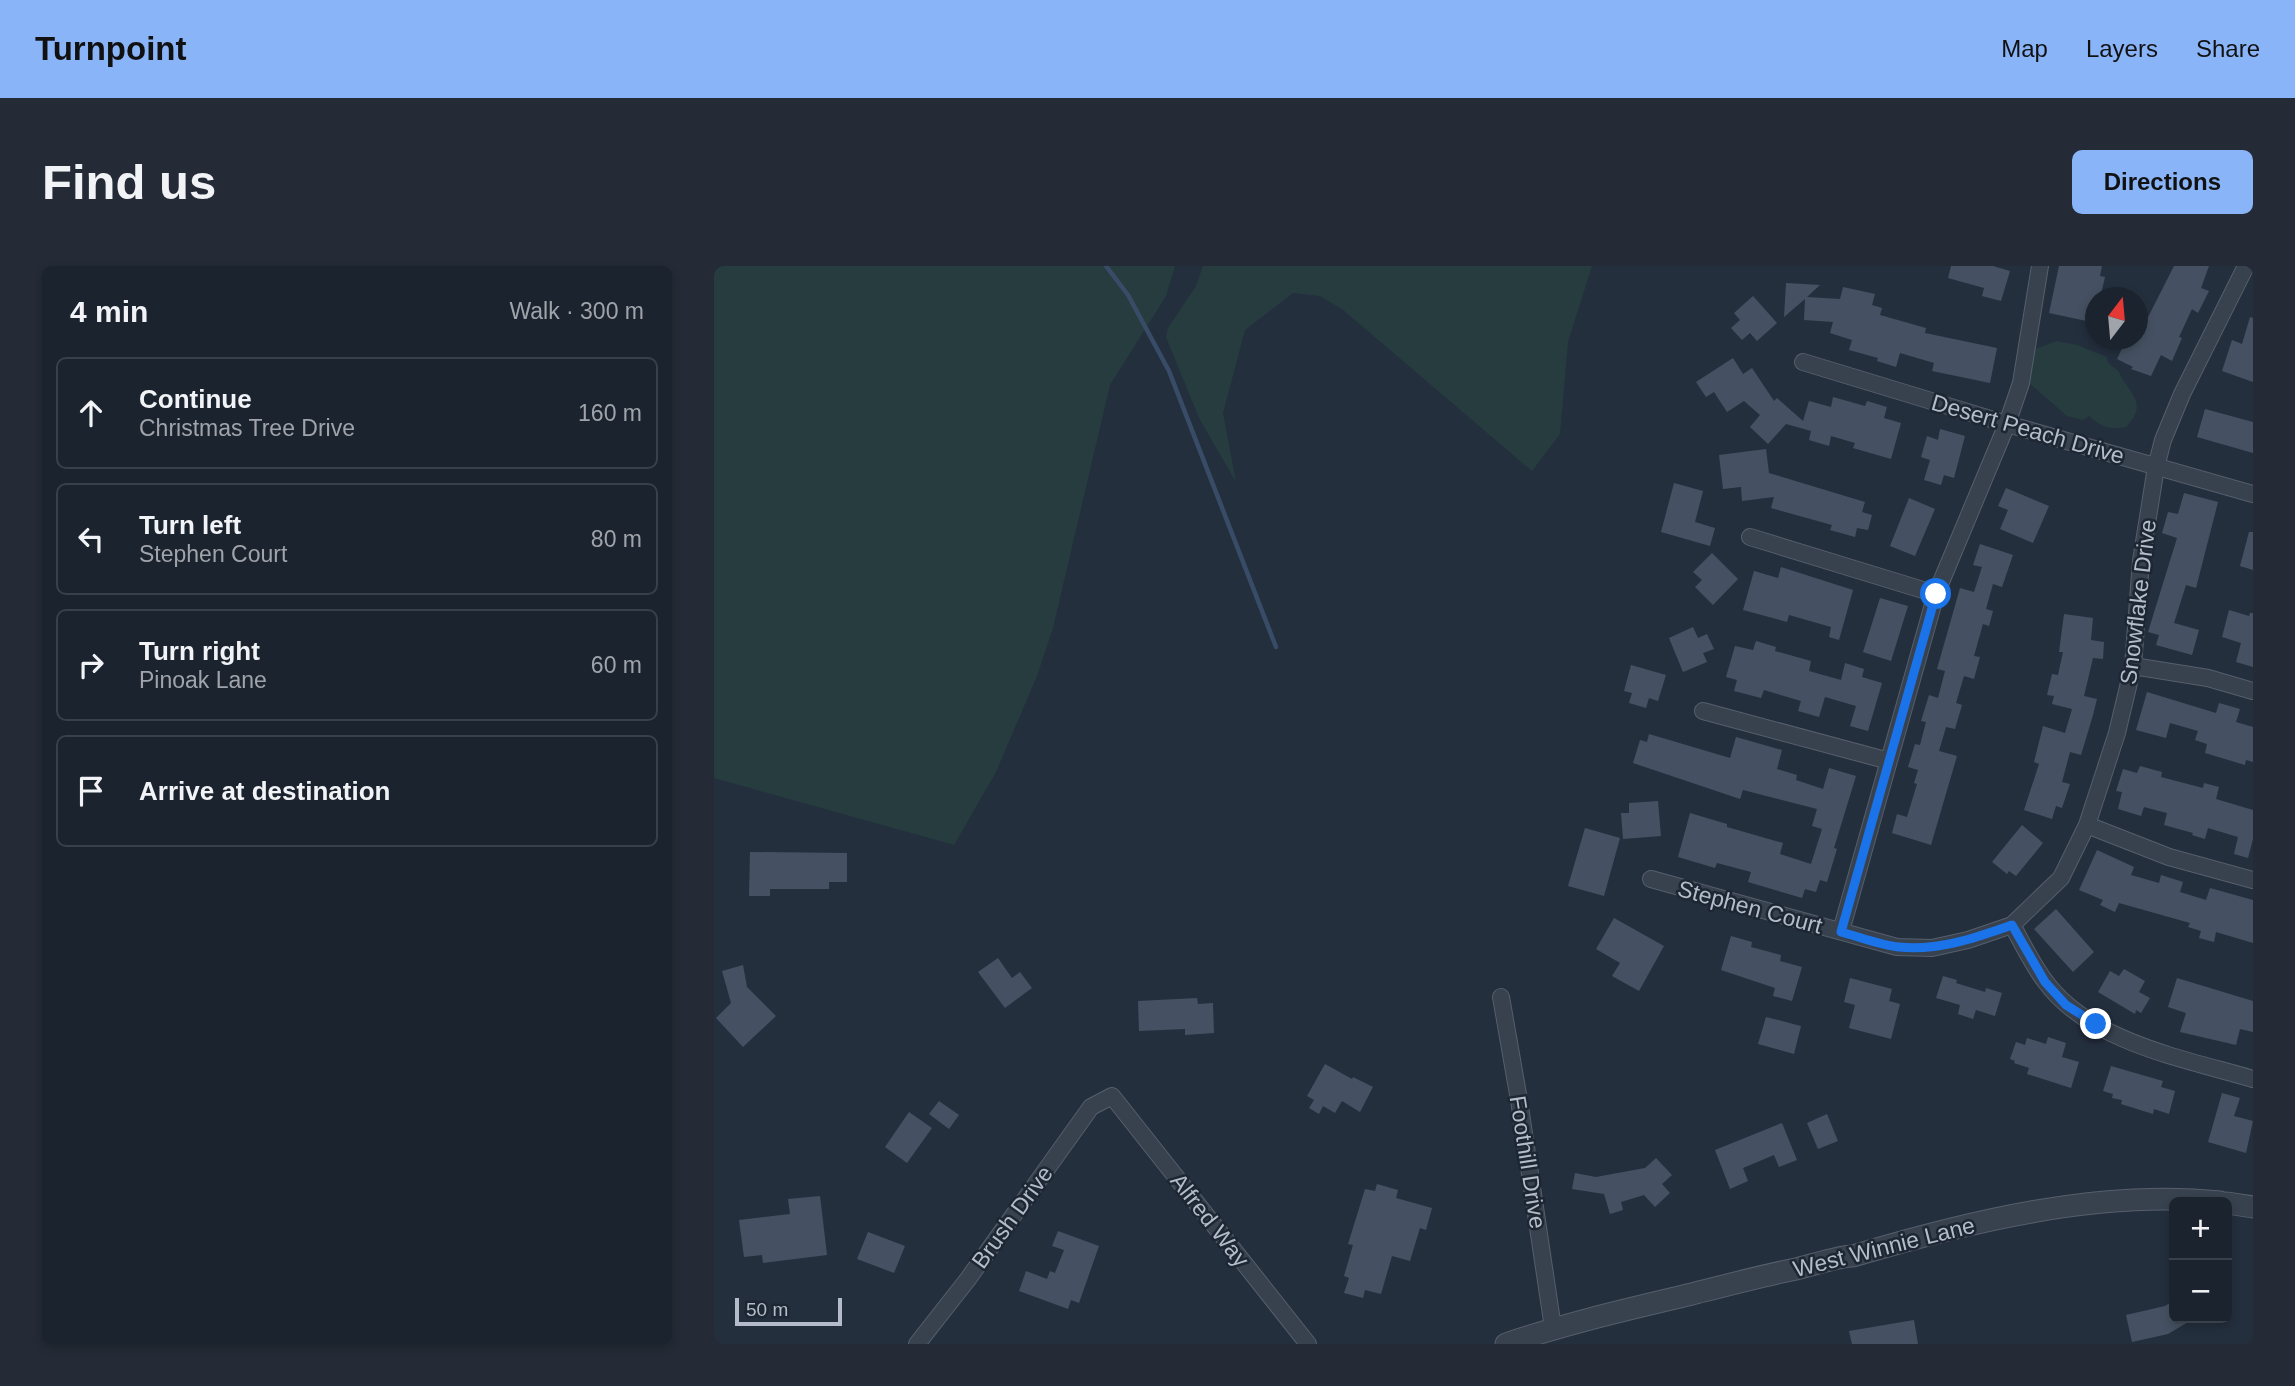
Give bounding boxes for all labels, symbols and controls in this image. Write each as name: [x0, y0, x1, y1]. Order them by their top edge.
text: Turnpoint: [35, 30, 187, 67]
text: Map: [2001, 35, 2048, 62]
text: Layers: [2086, 35, 2158, 62]
text: Share: [2196, 35, 2260, 62]
button: Directions: [2072, 150, 2253, 214]
text: Find us: [42, 155, 216, 209]
north arrow: [2085, 287, 2148, 350]
text: 4 min: [70, 295, 148, 328]
text: Walk · 300 m: [509, 298, 644, 324]
text: Continue: [139, 384, 252, 414]
street label: Desert Peach Drive: [1929, 389, 2127, 469]
icon: ahead: [72, 394, 110, 432]
text: 160 m: [578, 400, 642, 426]
text: Christmas Tree Drive: [139, 415, 355, 441]
text: Turn left: [139, 510, 241, 540]
street label: Snowflake Drive: [2115, 518, 2161, 686]
icon: left: [72, 520, 110, 558]
text: 80 m: [591, 526, 642, 552]
text: Stephen Court: [139, 541, 287, 567]
route start: [1920, 578, 1951, 609]
text: Turn right: [139, 636, 260, 666]
icon: right: [72, 646, 110, 684]
text: 60 m: [591, 652, 642, 678]
text: Pinoak Lane: [139, 667, 267, 693]
icon: arrive: [72, 772, 110, 810]
text: Arrive at destination: [139, 776, 390, 806]
street label: Stephen Court: [1675, 875, 1826, 939]
route end: [2080, 1008, 2111, 1039]
street label: Foothill Drive: [1505, 1094, 1551, 1230]
street label: Brush Drive: [966, 1161, 1058, 1273]
street label: Alfred Way: [1165, 1168, 1255, 1272]
map controls: [2169, 1197, 2232, 1323]
button: +: [2169, 1197, 2232, 1260]
street label: West Winnie Lane: [1791, 1212, 1977, 1282]
button: −: [2169, 1260, 2232, 1323]
scale bar: [735, 1295, 842, 1327]
text: 50 m: [746, 1299, 788, 1320]

